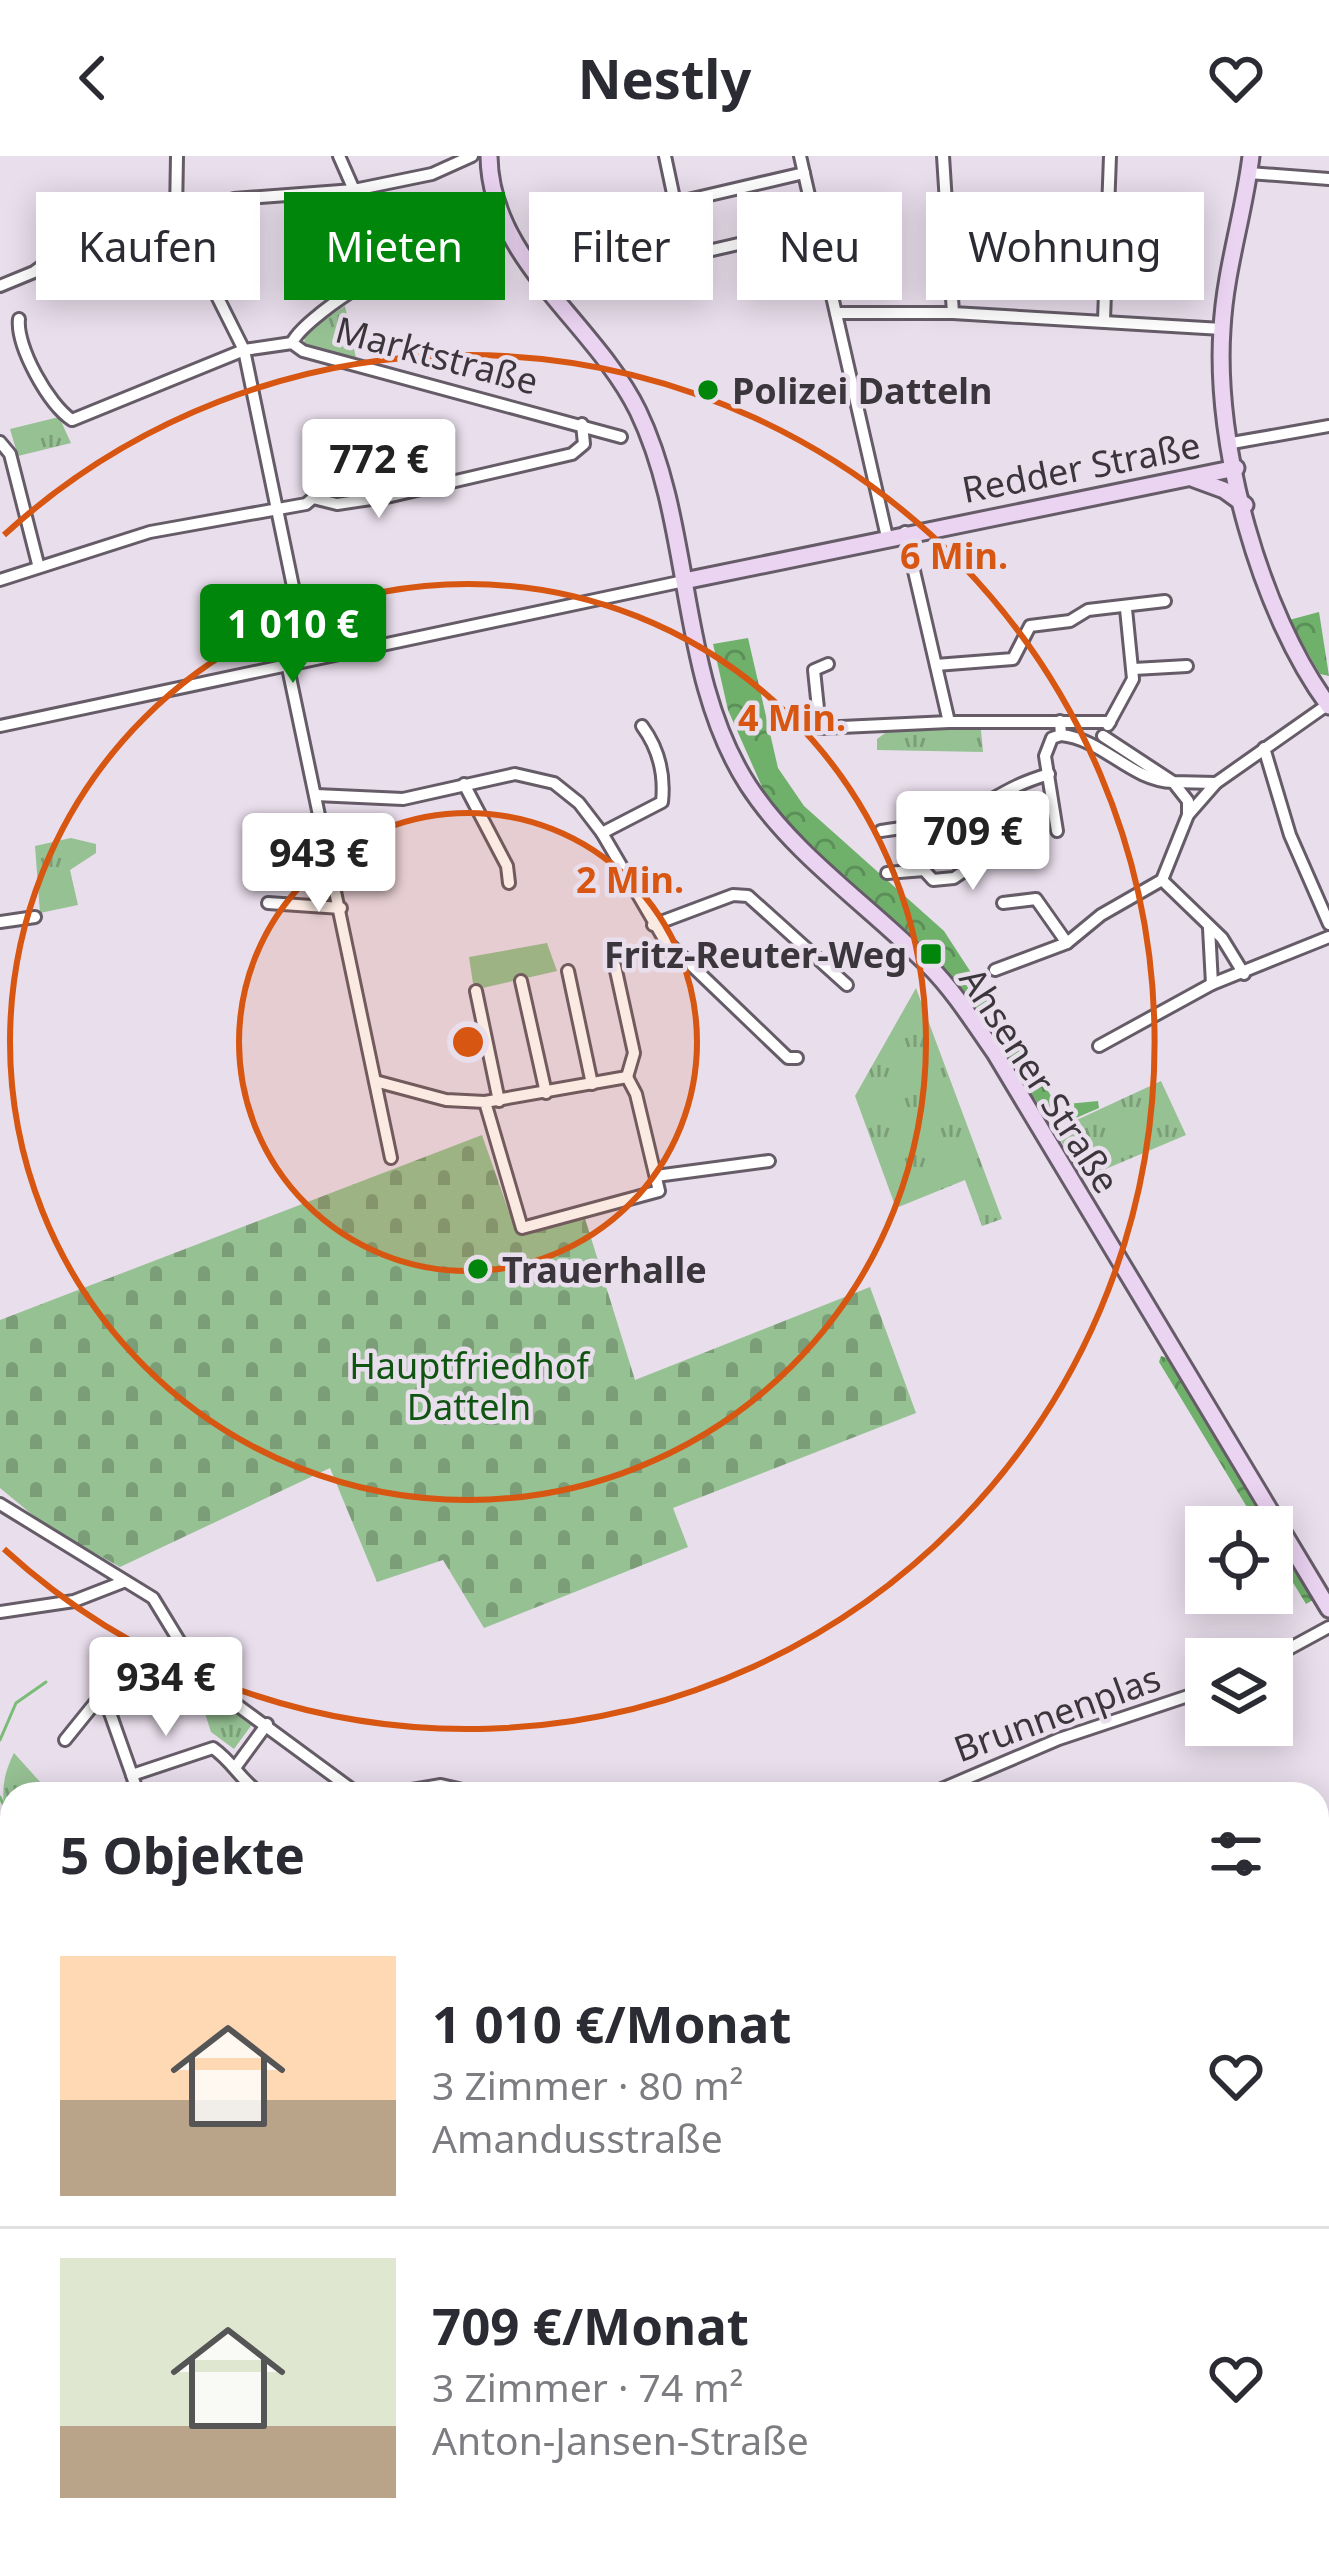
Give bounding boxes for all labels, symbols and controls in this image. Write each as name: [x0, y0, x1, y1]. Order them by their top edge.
text: Nestly: [578, 41, 751, 115]
icon: back: [60, 45, 126, 111]
icon: heart: [1203, 45, 1269, 111]
chip: Kaufen: [36, 192, 260, 300]
chip: Mieten: [284, 192, 505, 300]
chip: Filter: [529, 192, 713, 300]
chip: Neu: [737, 192, 902, 300]
chip: Wohnung: [926, 192, 1204, 300]
street label: Marktstraße: [330, 304, 544, 406]
place label: Polizei Datteln: [732, 366, 993, 415]
marker: Polizei Datteln: [695, 377, 721, 403]
pin: 772 €: [295, 419, 463, 521]
street label: Redder Straße: [958, 420, 1204, 514]
text: 772 €: [329, 431, 429, 484]
text: 6 Min.: [900, 531, 1008, 580]
pin: 1 010 €: [182, 584, 404, 686]
text: 1 010 €: [227, 596, 359, 649]
text: 4 Min.: [738, 693, 846, 742]
pin: 709 €: [889, 791, 1057, 893]
text: 709 €: [923, 803, 1023, 856]
pin: 943 €: [235, 813, 403, 915]
text: 943 €: [269, 825, 369, 878]
text: 2 Min.: [576, 855, 684, 904]
place label: Fritz-Reuter-Weg: [604, 930, 907, 979]
marker: Fritz-Reuter-Weg: [918, 941, 944, 967]
street label: Ahsener Straße: [949, 958, 1131, 1202]
centre of rings: [447, 1021, 489, 1063]
place label: Trauerhalle: [502, 1245, 707, 1294]
marker: Trauerhalle: [465, 1256, 491, 1282]
park label: Hauptfriedhof Datteln: [349, 1341, 590, 1431]
map controls: [1185, 1506, 1293, 1746]
button: locate: [1185, 1506, 1293, 1614]
pin: 934 €: [82, 1637, 250, 1739]
button: layers: [1185, 1638, 1293, 1746]
text: 934 €: [116, 1649, 216, 1702]
street label: Brunnenplas: [947, 1653, 1167, 1773]
text: 5 Objekte: [60, 1819, 305, 1889]
icon: filters: [1203, 1821, 1269, 1887]
text: 1 010 €/Monat: [432, 1988, 791, 2058]
icon: home: [156, 2004, 300, 2148]
icon: heart: [1203, 2043, 1269, 2109]
text: 3 Zimmer · 80 m²: [432, 2058, 743, 2111]
text: Amandusstraße: [432, 2111, 723, 2164]
text: 709 €/Monat: [432, 2290, 749, 2360]
icon: home: [156, 2306, 300, 2450]
icon: heart: [1203, 2345, 1269, 2411]
text: 3 Zimmer · 74 m²: [432, 2360, 743, 2413]
text: Anton-Jansen-Straße: [432, 2413, 809, 2466]

